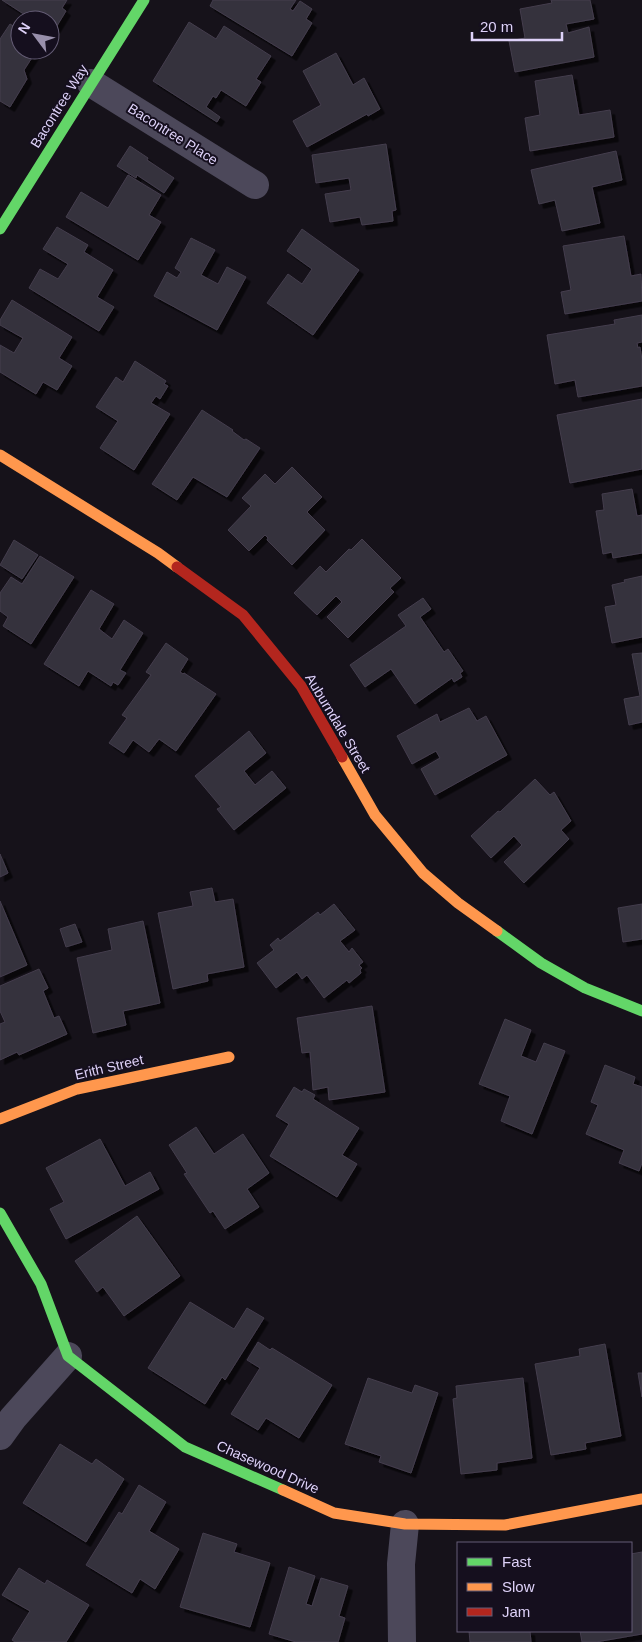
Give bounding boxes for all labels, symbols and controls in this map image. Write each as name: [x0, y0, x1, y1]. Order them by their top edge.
north arrow: [10, 10, 60, 60]
scale bar: [472, 10, 562, 42]
text: 20 m: [480, 18, 513, 35]
text: N: [15, 20, 33, 37]
street label: Bacontree Way: [27, 61, 91, 151]
street label: Bacontree Place: [125, 100, 221, 168]
street label: Auburndale Street: [302, 671, 374, 776]
street label: Erith Street: [73, 1051, 145, 1083]
street label: Chasewood Drive: [214, 1437, 322, 1497]
legend: [457, 1542, 632, 1632]
text: Fast: [502, 1553, 532, 1570]
text: Slow: [502, 1578, 535, 1595]
text: Jam: [502, 1603, 530, 1620]

